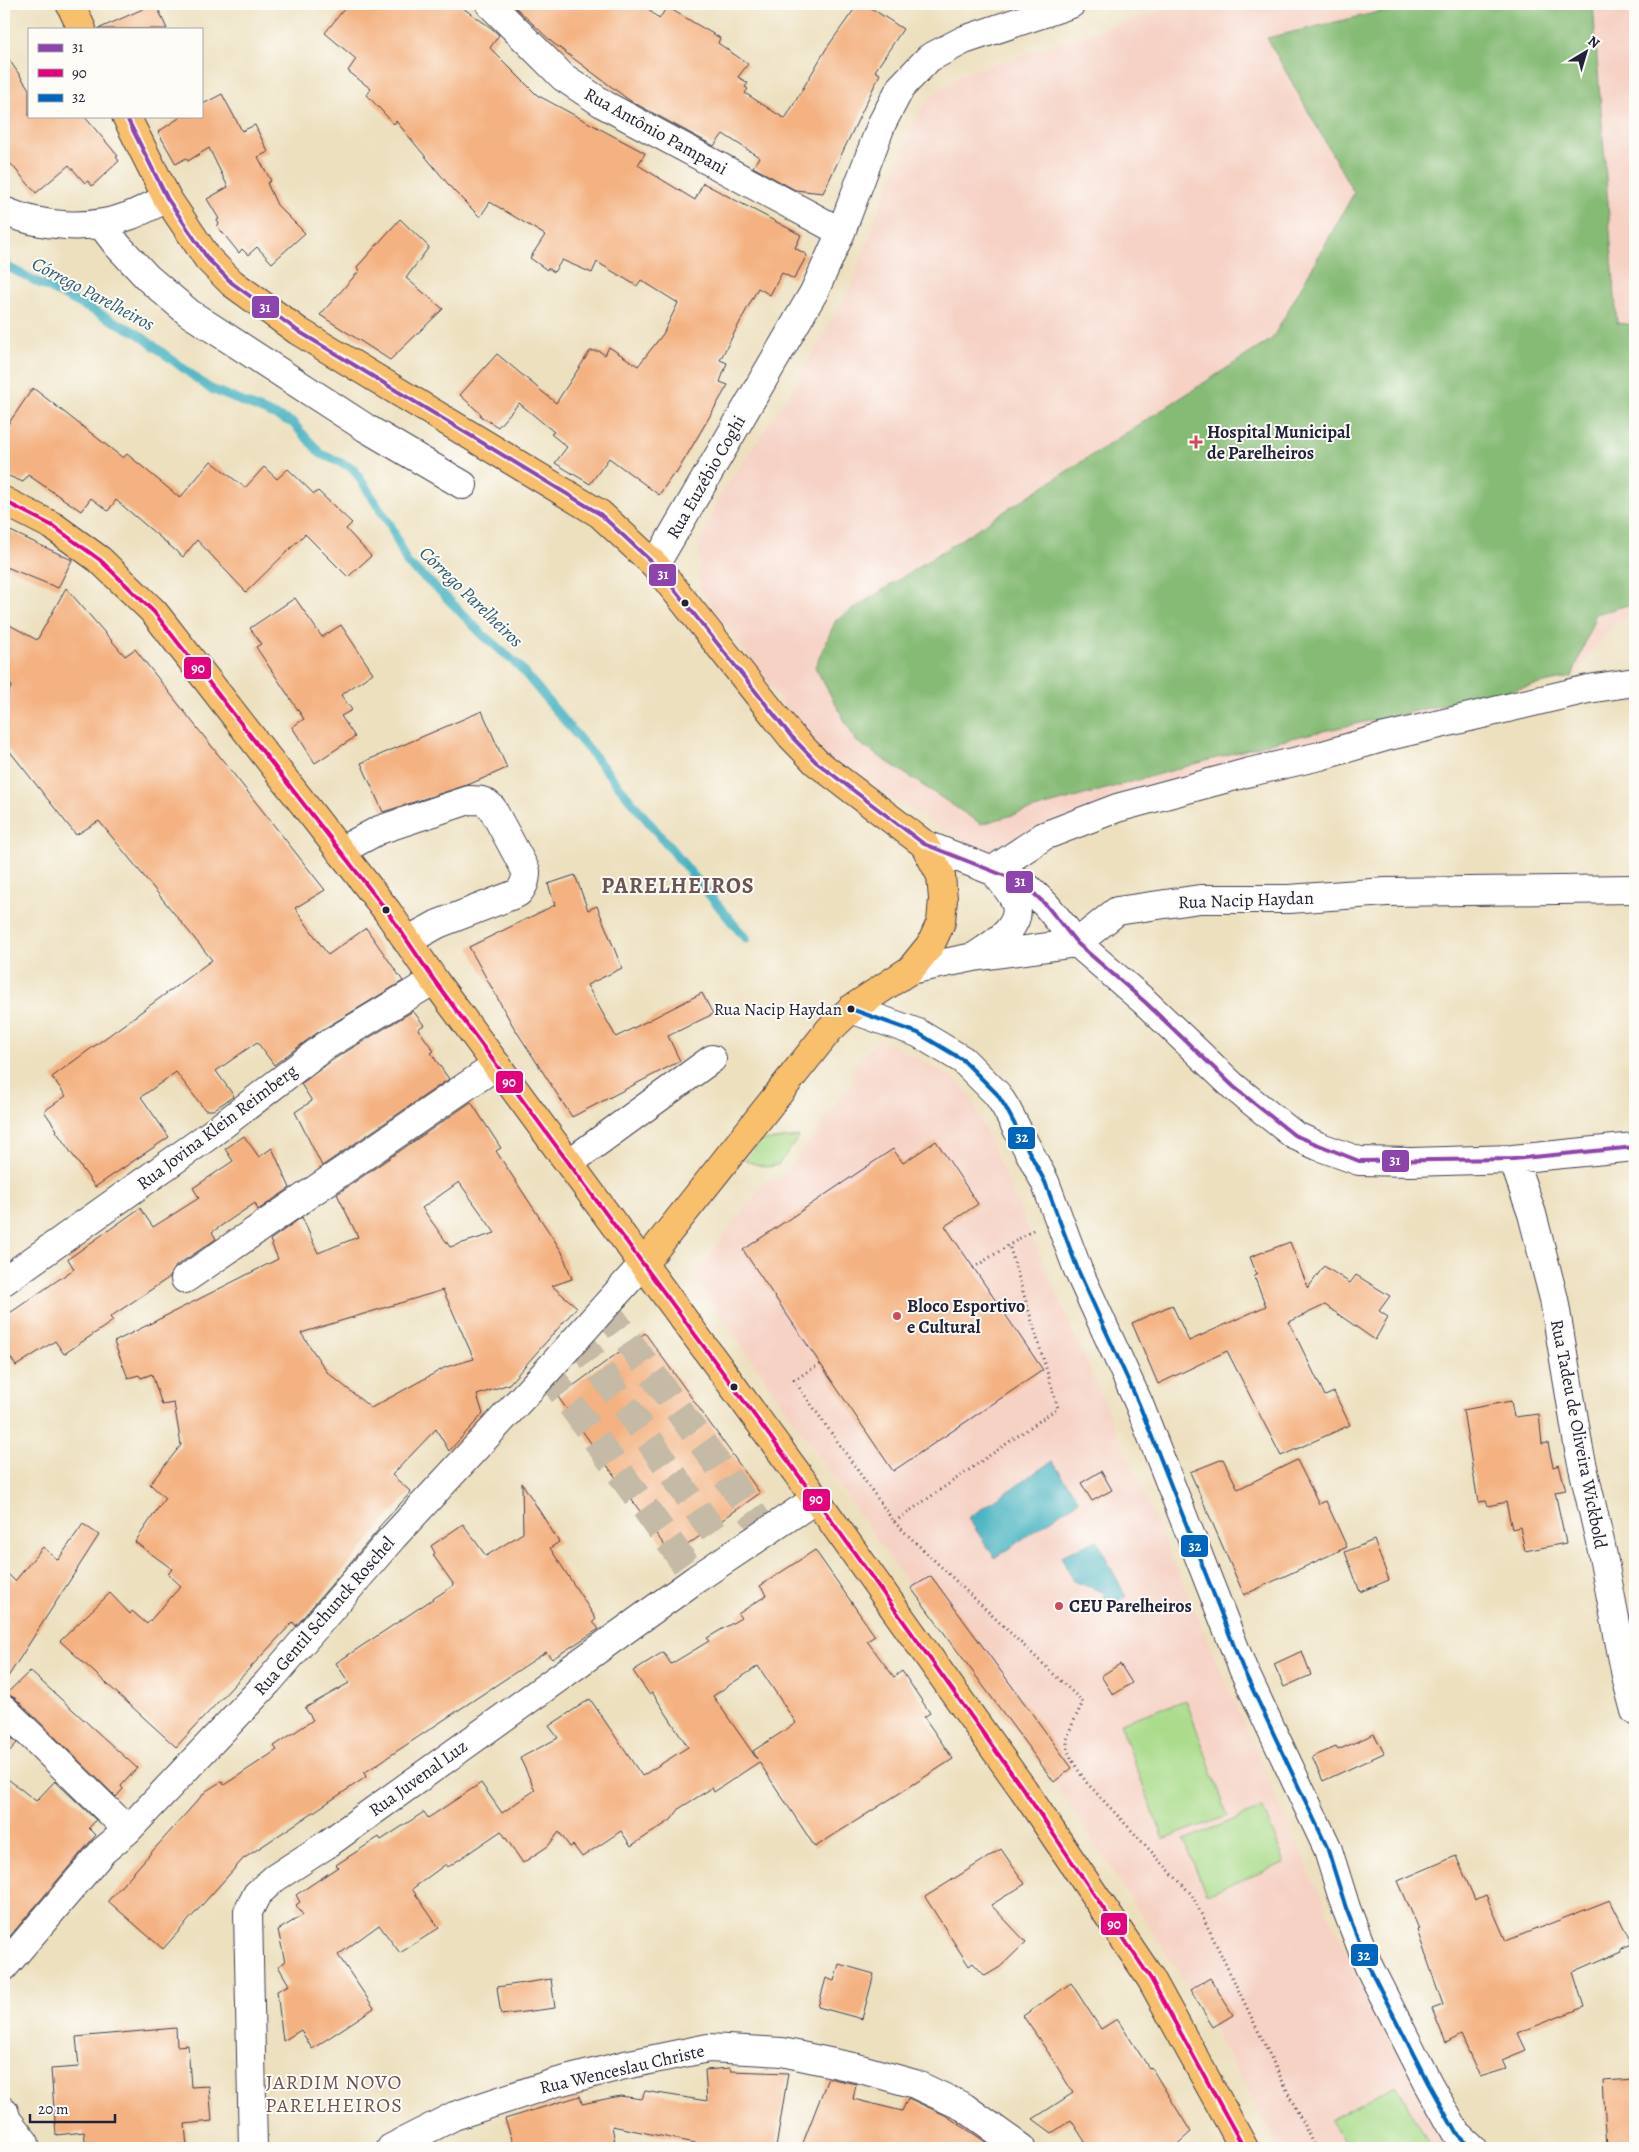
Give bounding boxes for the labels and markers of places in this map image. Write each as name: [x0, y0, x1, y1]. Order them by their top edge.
place label: Hospital Municipal de Parelheiros: [1207, 420, 1351, 465]
marker: Hospital Municipal de Parelheiros: [1189, 435, 1203, 449]
unlabelled marker: [680, 598, 690, 608]
unlabelled marker: [381, 905, 391, 915]
place label: Rua Nacip Haydan: [714, 998, 842, 1021]
marker: Rua Nacip Haydan: [846, 1004, 856, 1014]
place label: Bloco Esportivo e Cultural: [907, 1294, 1025, 1339]
marker: Bloco Esportivo e Cultural: [891, 1310, 903, 1322]
unlabelled marker: [729, 1382, 739, 1392]
place label: CEU Parelheiros: [1069, 1594, 1192, 1618]
marker: CEU Parelheiros: [1053, 1600, 1065, 1612]

